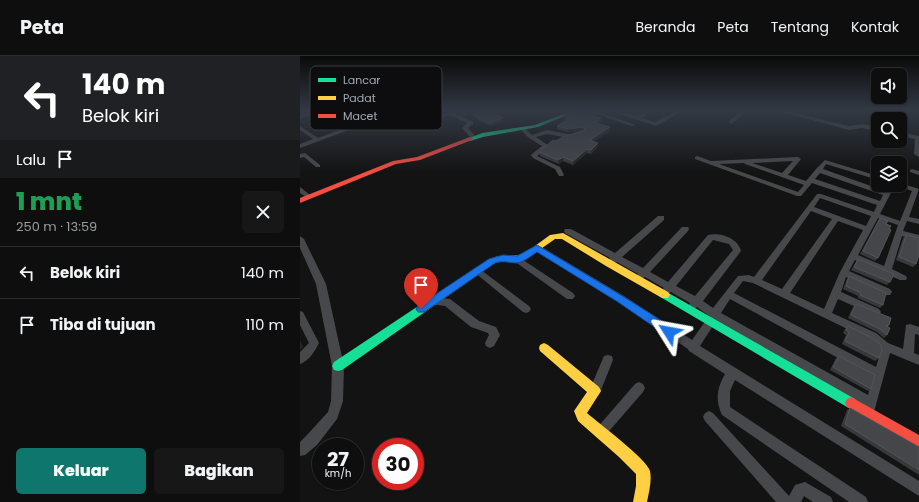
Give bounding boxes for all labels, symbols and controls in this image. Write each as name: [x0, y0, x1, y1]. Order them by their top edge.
text: Peta: [20, 14, 64, 41]
text: Beranda: [636, 17, 695, 37]
text: Peta: [717, 17, 749, 37]
text: Tentang: [771, 17, 829, 37]
text: Kontak: [851, 17, 899, 37]
text: 140 m: [82, 65, 165, 104]
legend: [310, 66, 442, 130]
map controls: [871, 68, 907, 192]
button: sound: [871, 68, 907, 104]
icon: left: [16, 72, 68, 124]
text: Lancar: [343, 72, 380, 88]
text: Padat: [343, 90, 376, 106]
text: Belok kiri: [82, 103, 159, 128]
text: Macet: [343, 108, 377, 124]
button: search: [871, 112, 907, 148]
icon: arrive: [54, 148, 76, 170]
text: Lalu: [16, 149, 46, 170]
button: layers: [871, 156, 907, 192]
text: 1 mnt: [16, 185, 82, 218]
button: close: [242, 191, 284, 233]
text: 250 m · 13:59: [16, 217, 97, 236]
icon: left: [16, 262, 38, 284]
text: Belok kiri: [50, 262, 120, 283]
text: 140 m: [241, 262, 284, 283]
pin: [404, 268, 438, 309]
icon: arrive: [410, 274, 432, 296]
position arrow: [648, 311, 690, 353]
icon: arrive: [16, 314, 38, 336]
text: Tiba di tujuan: [50, 314, 156, 335]
text: 110 m: [246, 314, 284, 335]
speed limit sign: 30: [372, 438, 424, 490]
text: 27: [327, 445, 349, 473]
button: Keluar: [16, 448, 146, 494]
button: Bagikan: [154, 448, 284, 494]
text: km/h: [325, 466, 351, 481]

